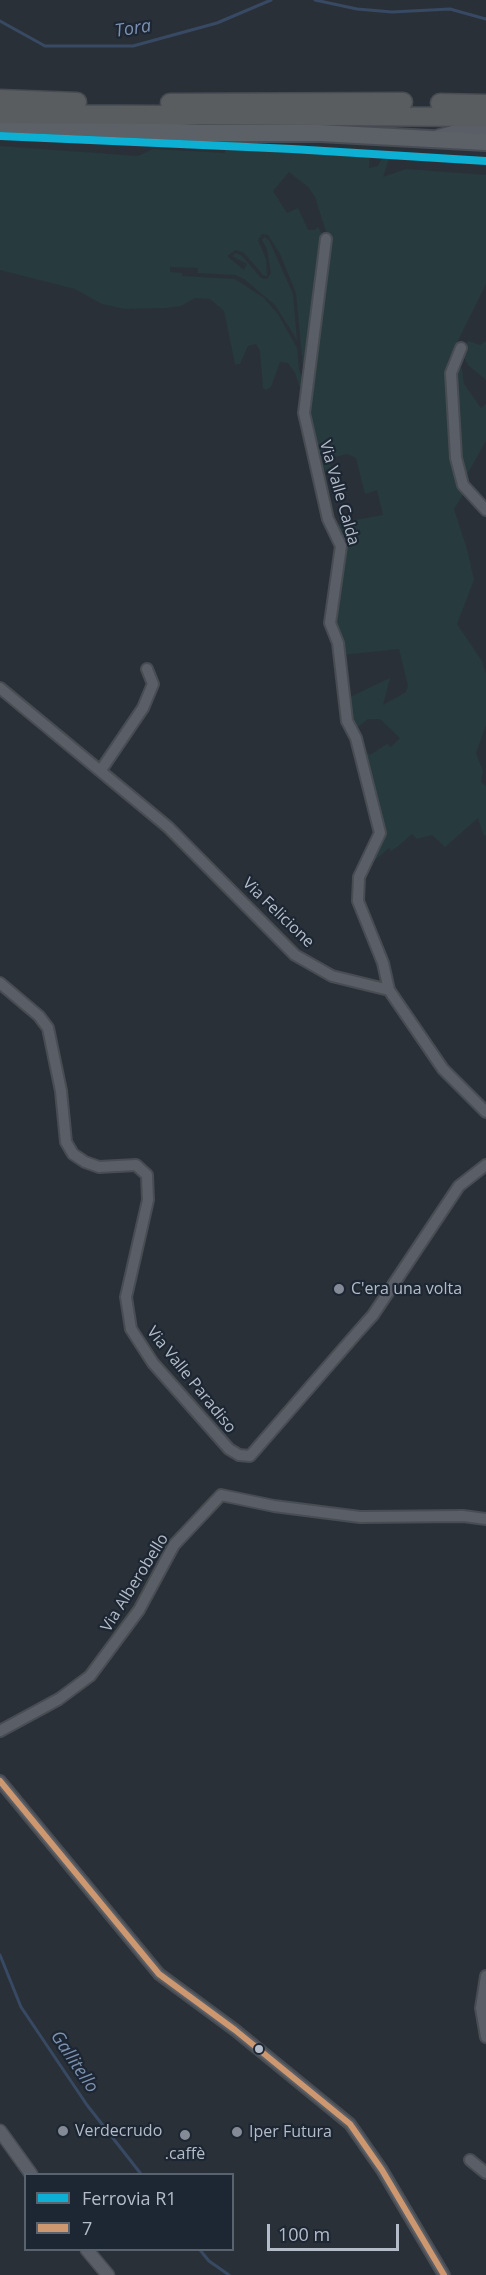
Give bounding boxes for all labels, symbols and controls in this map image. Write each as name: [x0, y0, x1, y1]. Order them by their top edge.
water label: Tora: [113, 15, 153, 43]
street label: Via Valle Calda: [315, 438, 363, 548]
street label: Via Felicione: [238, 874, 318, 952]
place label: C'era una volta: [351, 1279, 462, 1299]
marker: C'era una volta: [332, 1282, 346, 1296]
street label: Via Valle Paradiso: [142, 1323, 240, 1437]
street label: Via Alberobello: [97, 1530, 173, 1636]
water label: Gallitello: [45, 2027, 103, 2097]
unlabelled marker: [253, 2043, 265, 2055]
place label: Verdecrudo: [75, 2121, 162, 2141]
place label: Iper Futura: [249, 2122, 332, 2142]
marker: Verdecrudo: [56, 2124, 70, 2138]
marker: Iper Futura: [230, 2125, 244, 2139]
marker: .caffè: [178, 2128, 192, 2142]
place label: .caffè: [165, 2144, 205, 2164]
legend: [24, 2173, 234, 2251]
text: Ferrovia R1: [82, 2186, 177, 2210]
scale bar: [270, 2212, 402, 2250]
text: 7: [82, 2216, 92, 2240]
text: 100 m: [278, 2222, 330, 2246]

